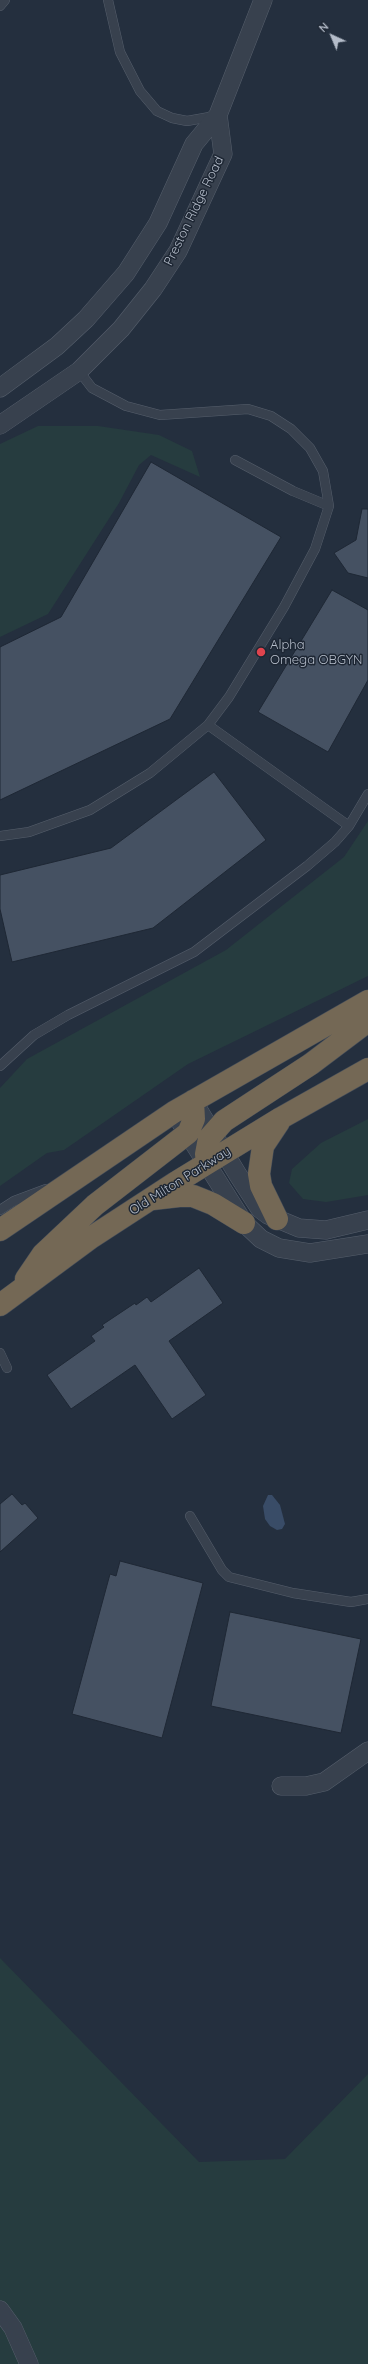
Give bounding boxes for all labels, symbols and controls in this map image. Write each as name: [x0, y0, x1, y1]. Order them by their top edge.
north arrow: [312, 16, 352, 56]
text: N: [316, 20, 331, 35]
street label: Preston Ridge Road: [161, 154, 227, 268]
place label: Alpha Omega OBGYN: [270, 637, 362, 668]
marker: Alpha Omega OBGYN: [255, 646, 267, 658]
street label: Old Milton Parkway: [126, 1143, 234, 1219]

